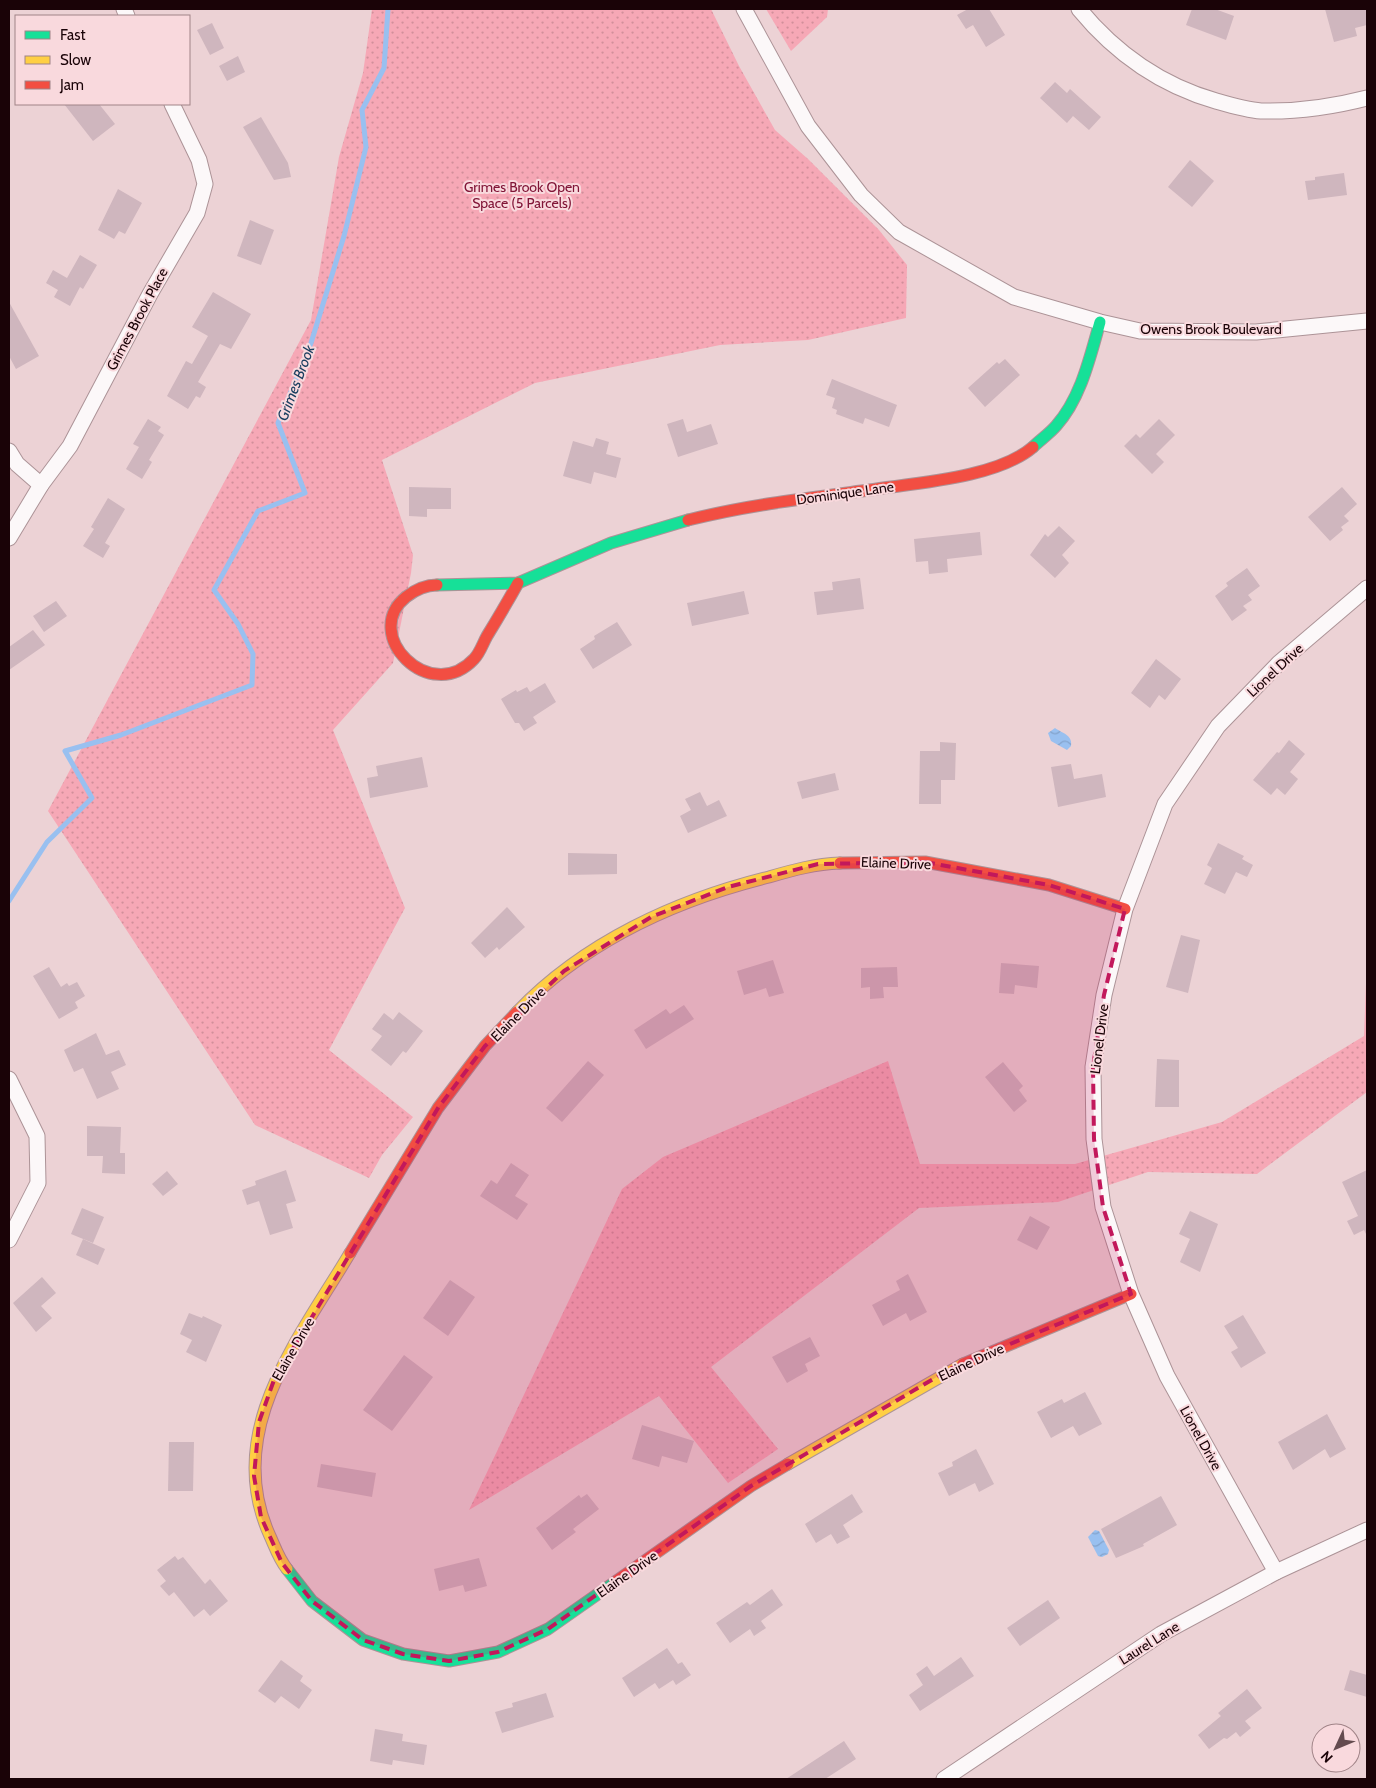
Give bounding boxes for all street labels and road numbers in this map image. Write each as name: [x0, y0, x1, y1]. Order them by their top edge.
street label: Grimes Brook Place: [102, 265, 172, 373]
street label: Owens Brook Boulevard: [1140, 320, 1282, 338]
street label: Dominique Lane: [795, 477, 895, 509]
street label: Lionel Drive: [1243, 639, 1307, 701]
street label: Elaine Drive: [861, 853, 931, 873]
street label: Elaine Drive: [487, 983, 549, 1045]
street label: Lionel Drive: [1086, 1003, 1112, 1075]
street label: Elaine Drive: [268, 1314, 318, 1384]
street label: Elaine Drive: [935, 1339, 1007, 1385]
street label: Lionel Drive: [1176, 1403, 1226, 1473]
street label: Elaine Drive: [593, 1546, 661, 1602]
street label: Laurel Lane: [1116, 1617, 1182, 1669]

